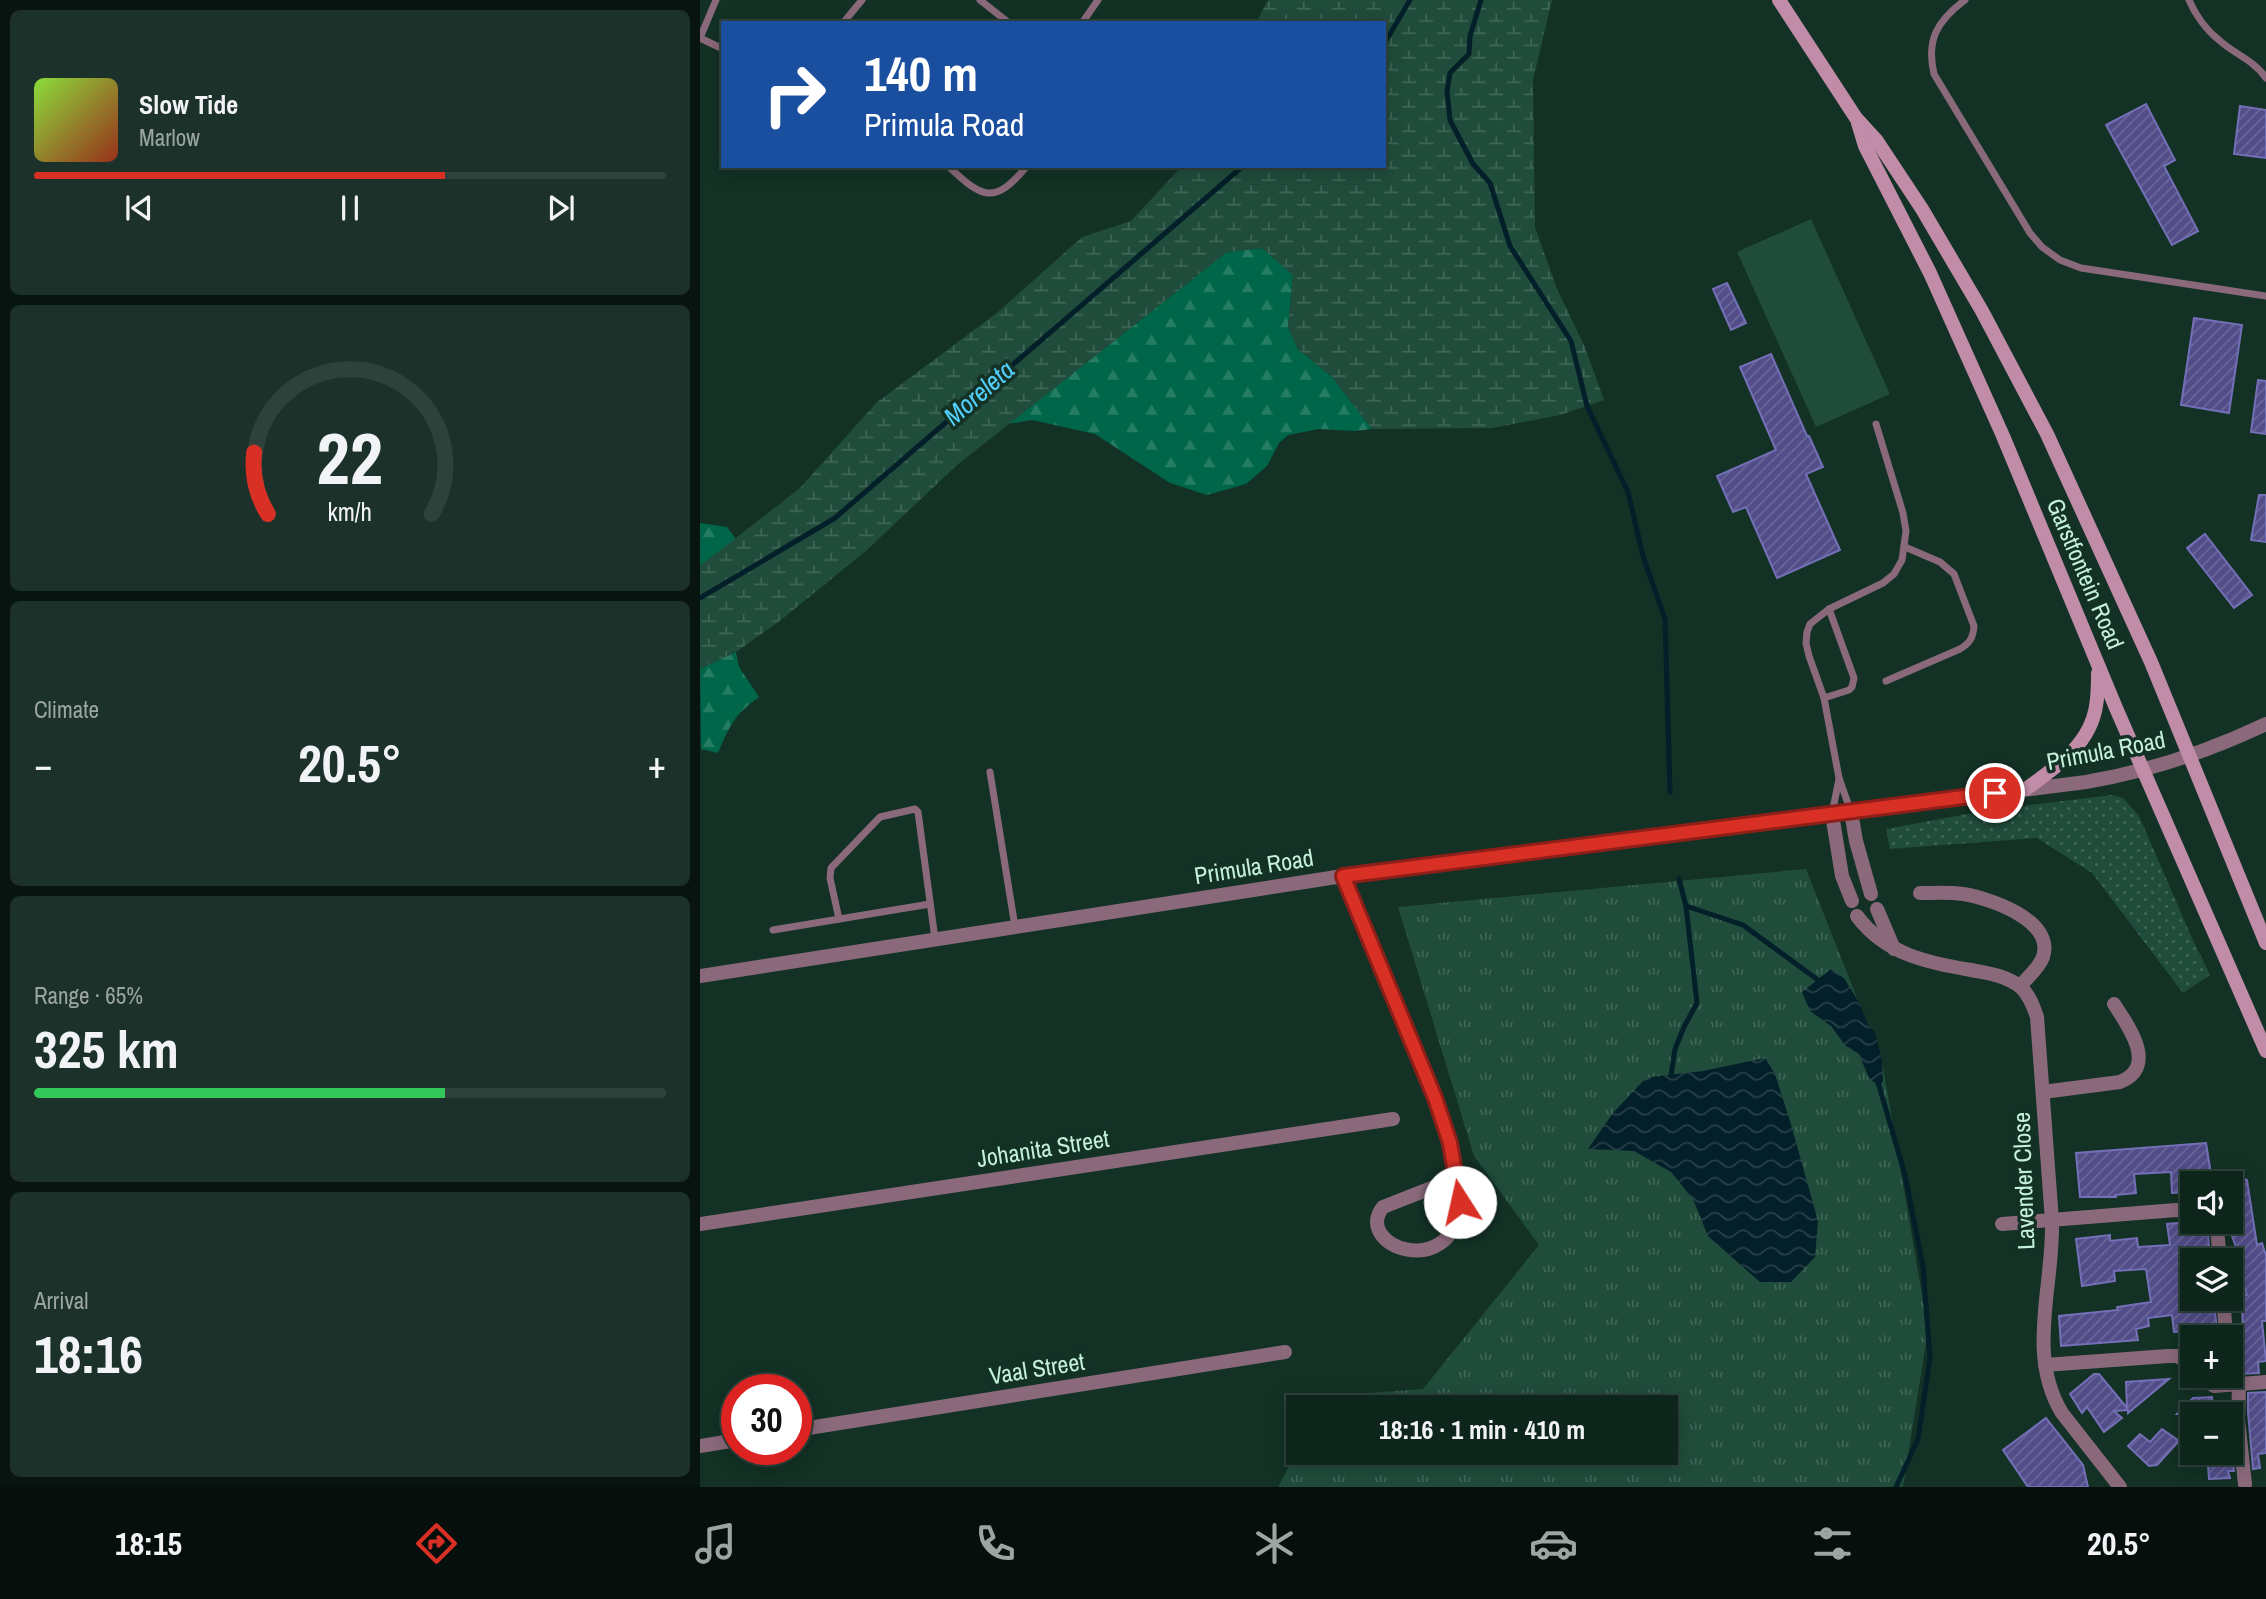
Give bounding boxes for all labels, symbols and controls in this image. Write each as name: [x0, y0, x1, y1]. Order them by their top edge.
text: 140 m: [864, 40, 978, 106]
icon: right: [749, 49, 840, 140]
text: Slow Tide: [139, 87, 238, 122]
text: Primula Road: [864, 103, 1024, 146]
text: Marlow: [139, 122, 200, 153]
icon: previous: [120, 189, 158, 227]
icon: pause: [331, 189, 369, 227]
icon: next: [542, 189, 580, 227]
water label: Moreleta: [936, 352, 1022, 433]
text: 22: [317, 410, 383, 508]
street label: Garstfontein Road: [2040, 493, 2132, 654]
text: km/h: [328, 495, 372, 529]
text: Climate: [34, 694, 99, 725]
street label: Primula Road: [2044, 723, 2168, 777]
text: 20.5°: [298, 728, 402, 798]
text: −: [34, 739, 52, 790]
text: +: [648, 739, 666, 790]
pin: [1965, 763, 2025, 823]
icon: arrive: [1976, 774, 2014, 812]
street label: Primula Road: [1192, 841, 1316, 891]
text: Range · 65%: [34, 980, 143, 1011]
text: 325 km: [34, 1014, 179, 1084]
street label: Lavender Close: [2005, 1112, 2041, 1250]
street label: Johanita Street: [974, 1122, 1112, 1174]
position arrow: [1423, 1165, 1497, 1239]
map controls: [2180, 1171, 2243, 1465]
button: sound: [2180, 1171, 2243, 1234]
button: layers: [2180, 1248, 2243, 1311]
text: Arrival: [34, 1285, 89, 1316]
text: 18:16: [34, 1319, 143, 1389]
button: +: [2180, 1325, 2243, 1388]
street label: Vaal Street: [987, 1345, 1087, 1391]
speed limit sign: 30: [721, 1374, 812, 1465]
button: −: [2180, 1402, 2243, 1465]
text: 18:16 · 1 min · 410 m: [1379, 1412, 1585, 1447]
icon: directions: [412, 1519, 461, 1568]
icon: music: [691, 1519, 740, 1568]
icon: phone: [971, 1519, 1020, 1568]
icon: climate: [1250, 1519, 1299, 1568]
icon: car: [1529, 1519, 1578, 1568]
icon: filters: [1808, 1519, 1857, 1568]
text: 18:15: [115, 1522, 182, 1565]
text: 20.5°: [2087, 1522, 2151, 1565]

